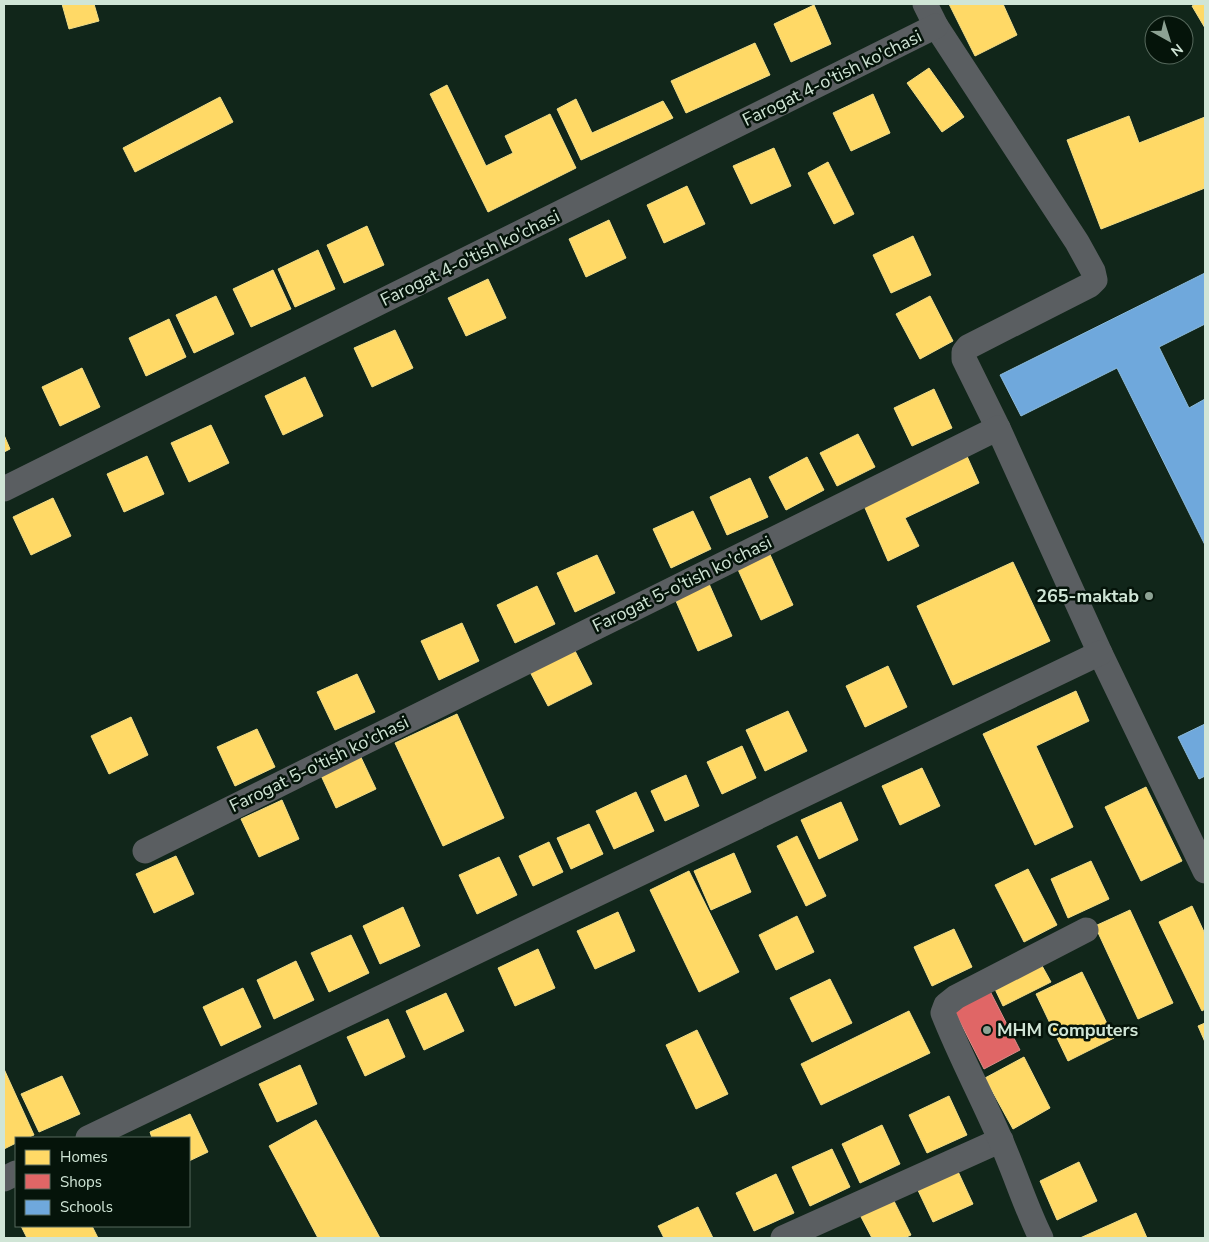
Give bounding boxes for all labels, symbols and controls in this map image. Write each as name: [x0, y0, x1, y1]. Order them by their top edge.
north arrow: [1144, 15, 1194, 65]
street label: Farogat 4-o'tish ko'chasi: [738, 24, 926, 132]
text: N: [1167, 39, 1187, 60]
street label: Farogat 4-o'tish ko'chasi: [376, 204, 564, 312]
street label: Farogat 5-o'tish ko'chasi: [588, 530, 776, 638]
place label: 265-maktab: [1036, 584, 1139, 608]
marker: 265-maktab: [1143, 590, 1155, 602]
street label: Farogat 5-o'tish ko'chasi: [225, 710, 413, 818]
place label: MHM Computers: [997, 1018, 1139, 1042]
marker: MHM Computers: [981, 1024, 993, 1036]
legend: [15, 1137, 190, 1227]
text: Homes: [60, 1147, 108, 1167]
text: Shops: [60, 1172, 102, 1192]
text: Schools: [60, 1197, 113, 1217]

